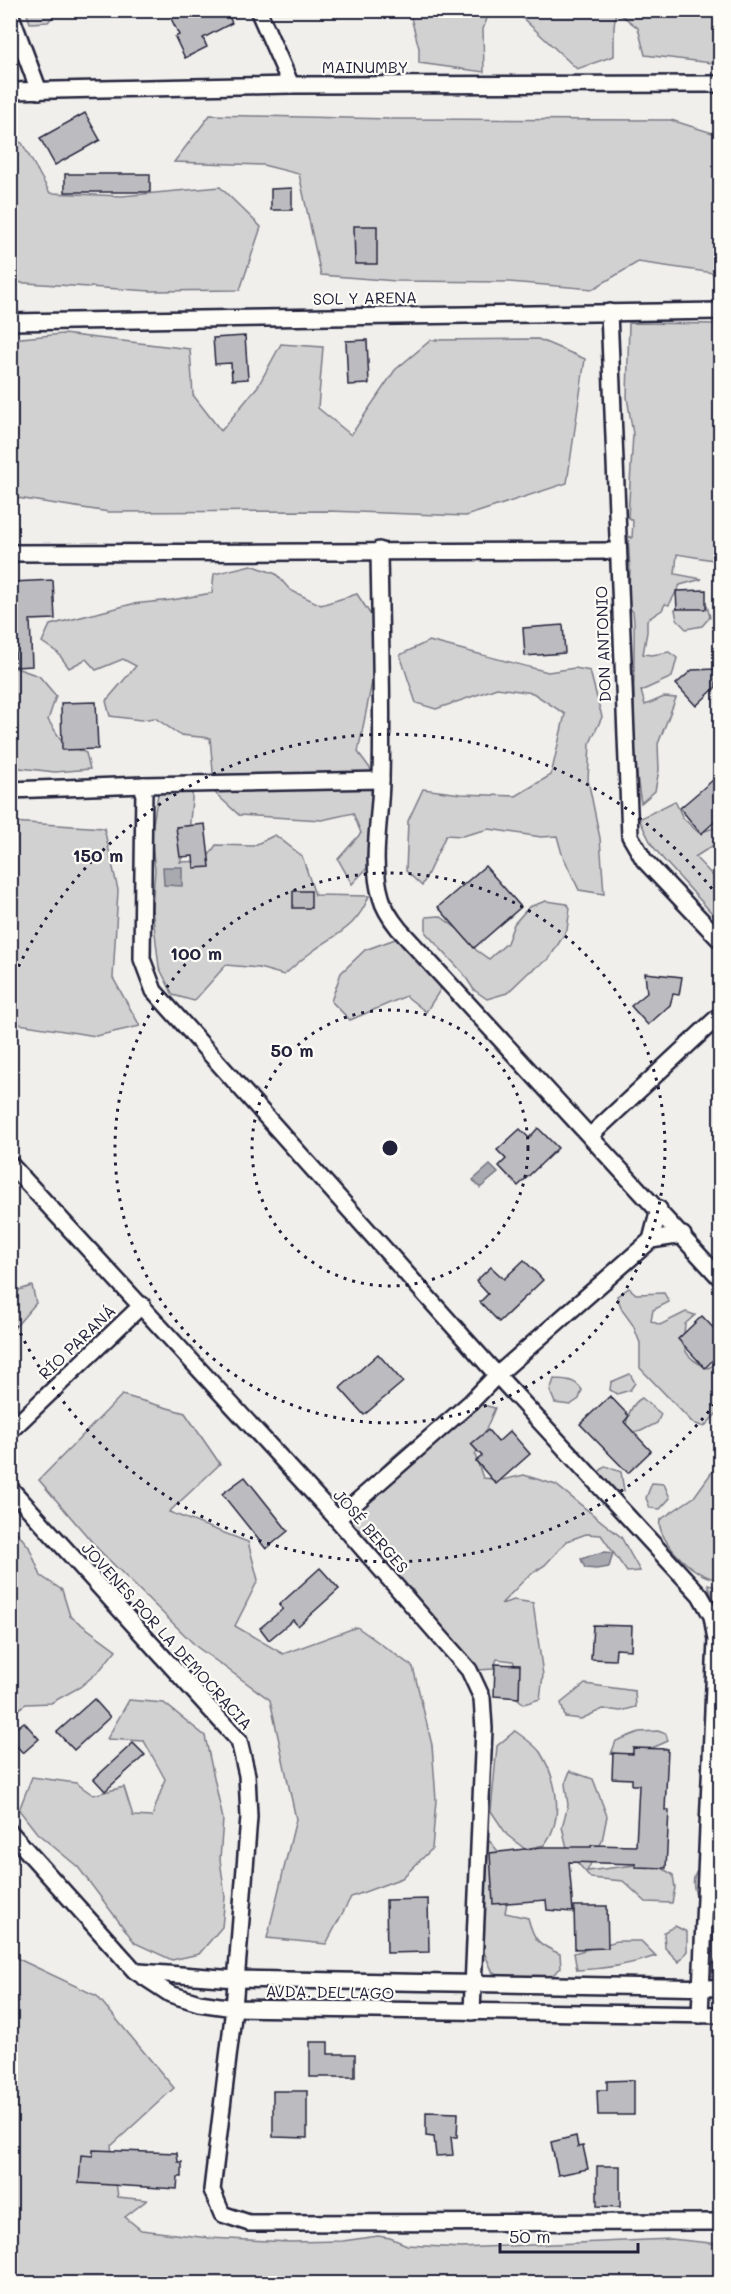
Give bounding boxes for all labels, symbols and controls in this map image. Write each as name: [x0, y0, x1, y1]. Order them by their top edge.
street label: MAINUMBY: [322, 56, 408, 77]
street label: SOL Y ARENA: [313, 286, 417, 309]
street label: DON ANTONIO: [590, 585, 615, 703]
text: 150 m: [73, 843, 123, 867]
text: 100 m: [170, 941, 222, 965]
text: 50 m: [271, 1038, 313, 1062]
centre of rings: [380, 1138, 400, 1158]
street label: RÍO PARANÁ: [34, 1300, 119, 1384]
street label: JOSÉ BERGES: [329, 1484, 413, 1577]
street label: JOVENES POR LA DEMOCRACIA: [77, 1537, 257, 1734]
street label: AVDA. DEL LAGO: [266, 1980, 394, 2003]
scale bar: [500, 2216, 638, 2254]
text: 50 m: [509, 2224, 551, 2248]

